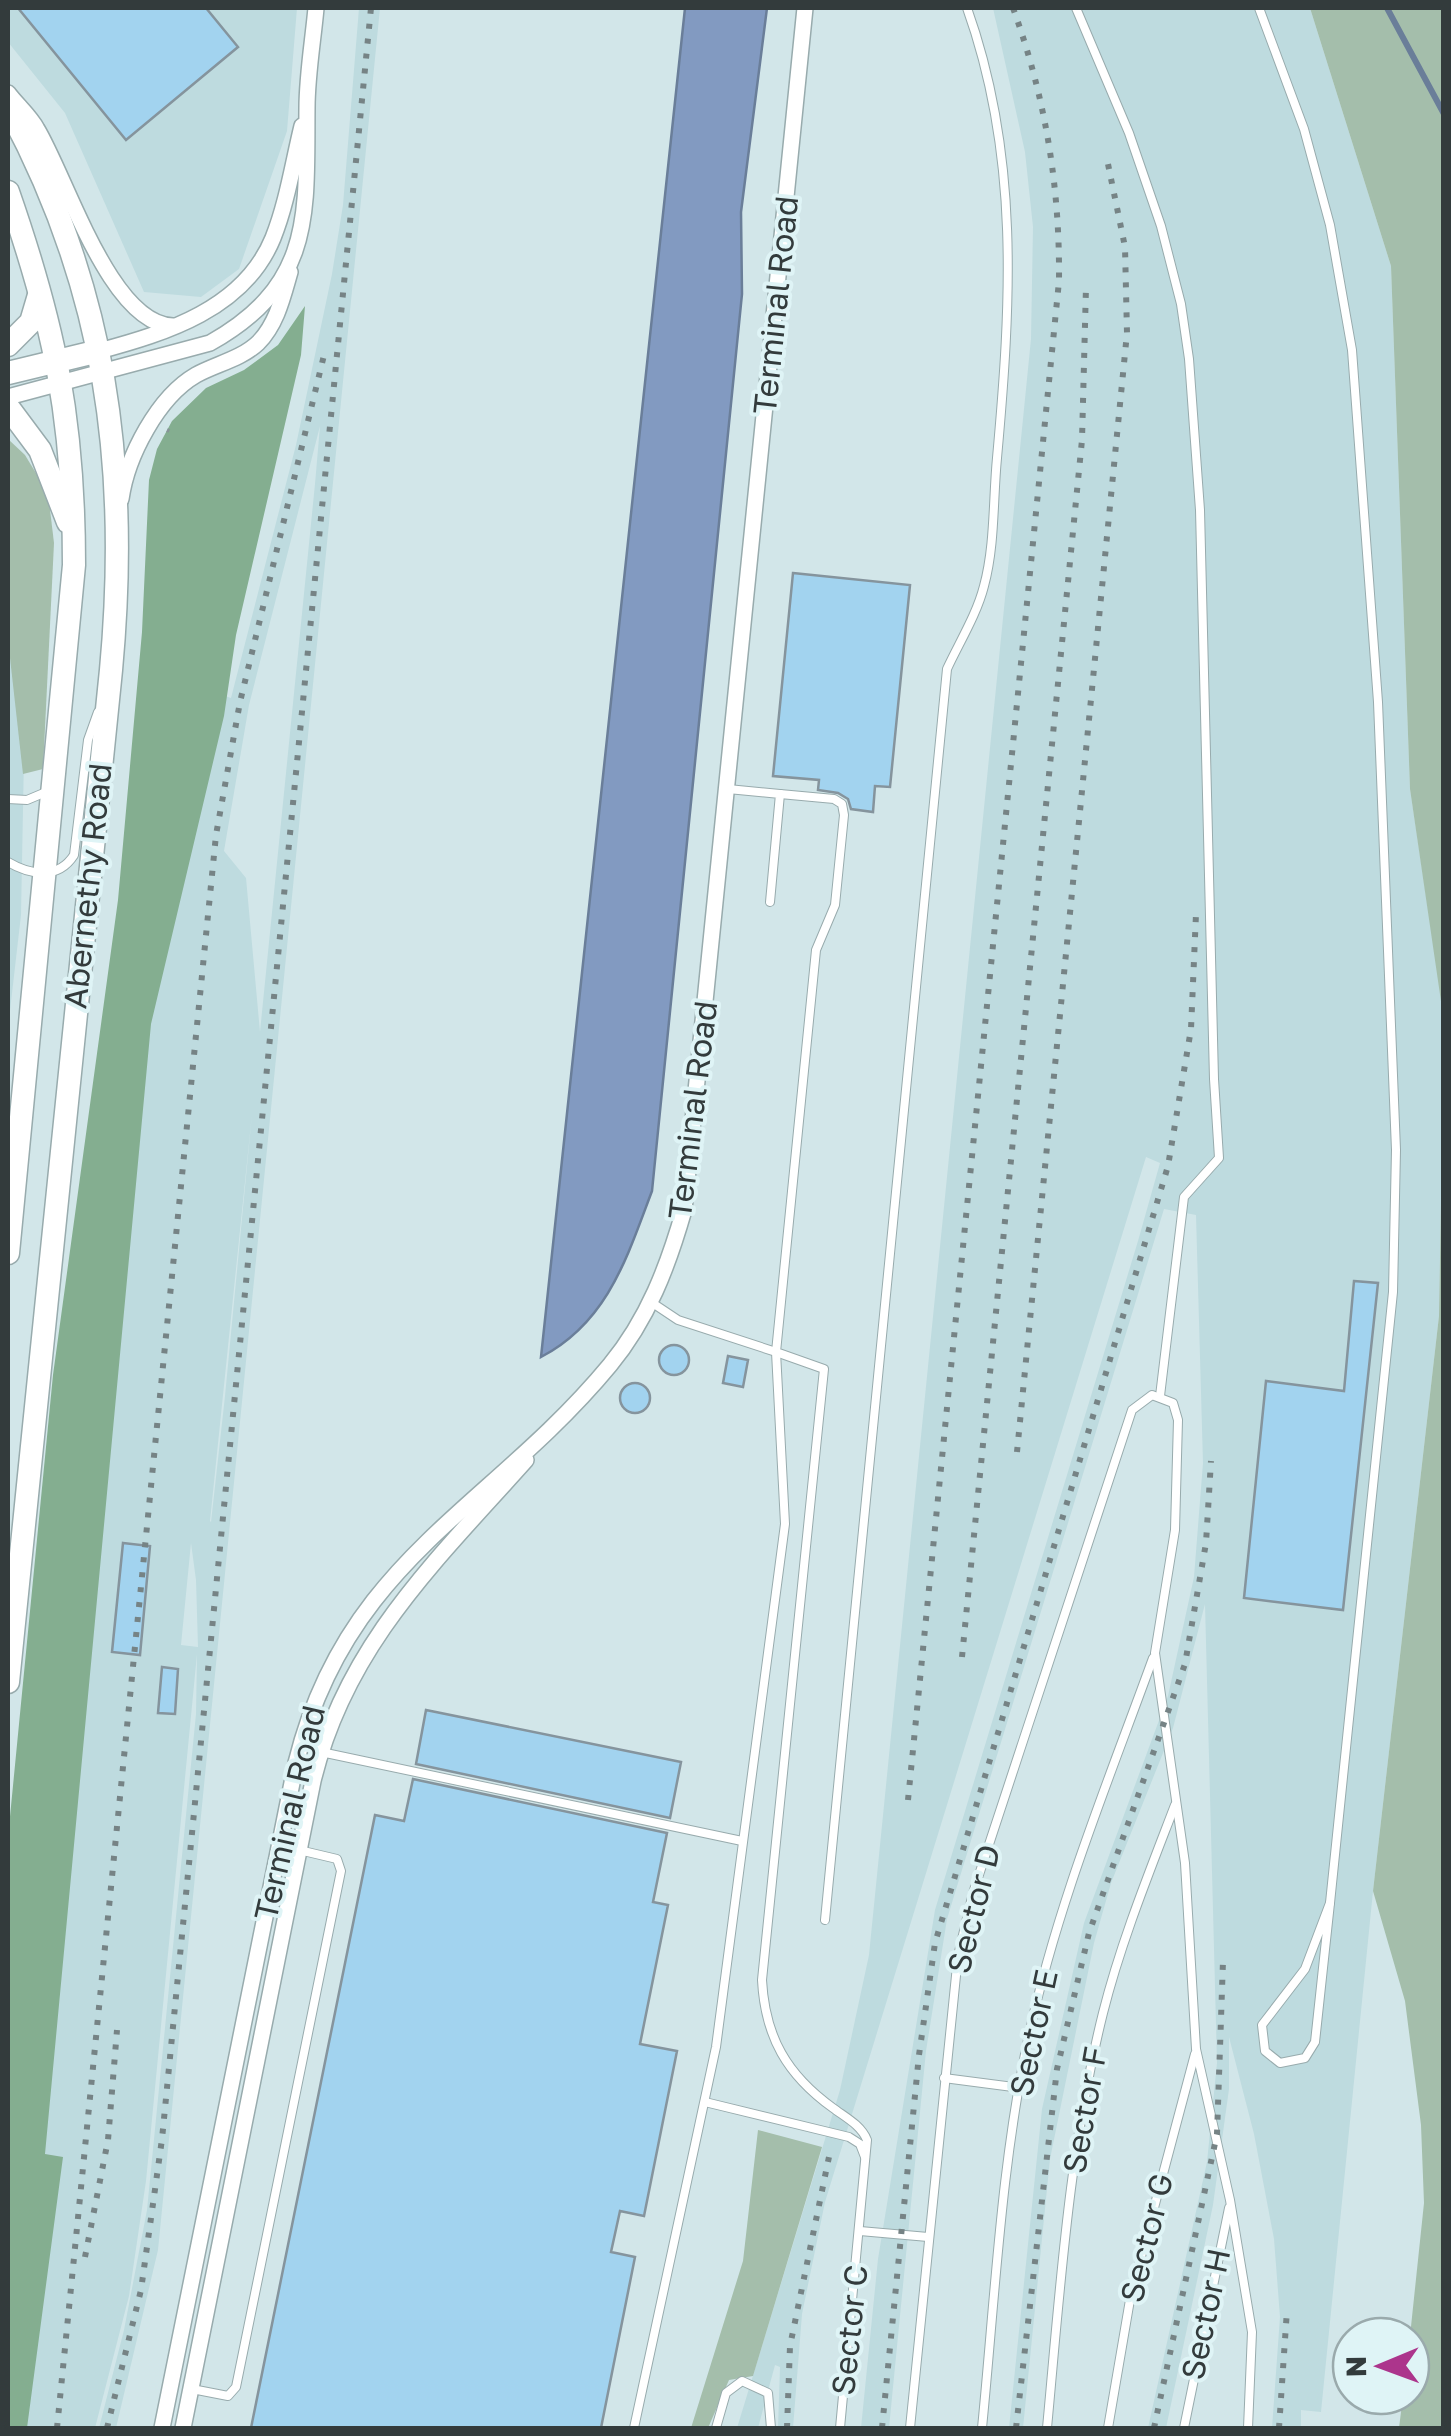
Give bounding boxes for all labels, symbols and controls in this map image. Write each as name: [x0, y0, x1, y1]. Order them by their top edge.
street label: Terminal Road: [745, 194, 805, 416]
street label: Abernethy Road: [55, 761, 119, 1010]
street label: Terminal Road: [660, 999, 724, 1221]
street label: Terminal Road: [246, 1702, 332, 1924]
street label: Sector D: [939, 1840, 1007, 1977]
street label: Sector E: [1001, 1966, 1065, 2100]
street label: Sector F: [1054, 2043, 1114, 2176]
street label: Sector G: [1112, 2169, 1180, 2306]
street label: Sector H: [1173, 2245, 1237, 2383]
street label: Sector C: [823, 2263, 875, 2397]
north arrow: [1331, 2316, 1431, 2416]
text: N: [1339, 2356, 1372, 2377]

